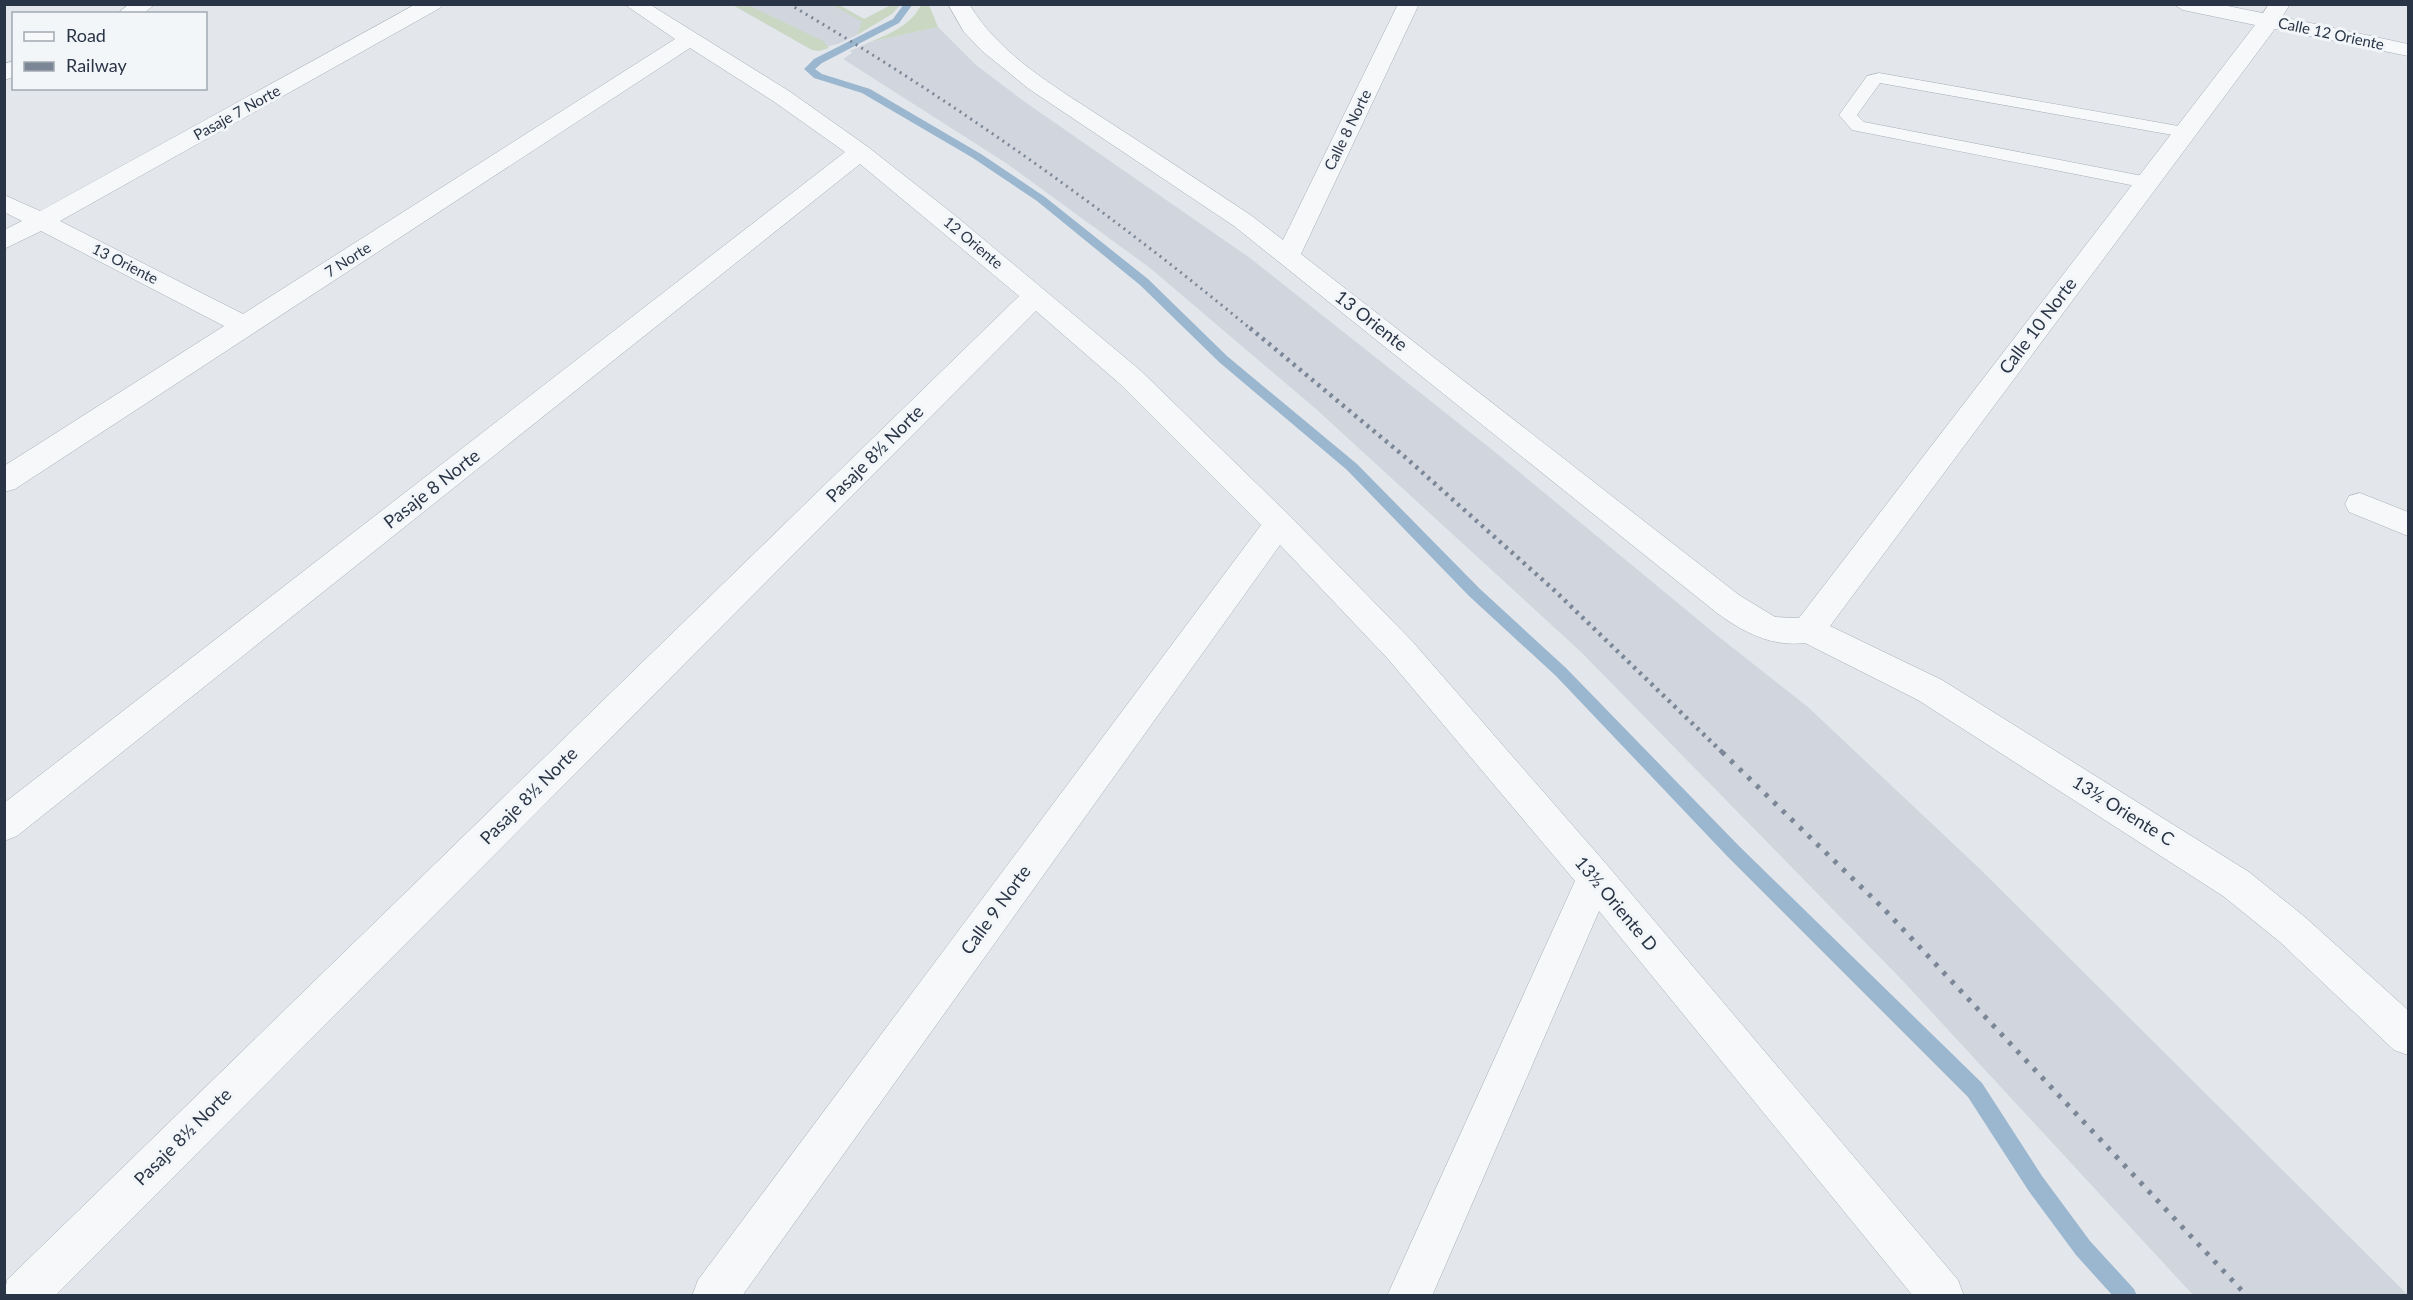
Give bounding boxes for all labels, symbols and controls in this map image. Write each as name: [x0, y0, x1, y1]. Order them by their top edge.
legend: [12, 12, 207, 90]
street label: Calle 12 Oriente: [2277, 13, 2386, 53]
text: Road: [66, 24, 106, 46]
text: Railway: [66, 54, 127, 76]
street label: Pasaje 7 Norte: [190, 81, 283, 143]
street label: Calle 8 Norte: [1320, 86, 1374, 173]
street label: 12 Oriente: [940, 212, 1007, 272]
street label: 7 Norte: [321, 238, 374, 281]
street label: 13 Oriente: [89, 239, 162, 287]
street label: Calle 10 Norte: [1994, 273, 2081, 378]
street label: 13 Oriente: [1331, 285, 1412, 355]
street label: Pasaje 8½ Norte: [821, 400, 928, 507]
street label: Pasaje 8 Norte: [379, 444, 484, 533]
street label: Pasaje 8½ Norte: [475, 742, 582, 849]
street label: 13½ Oriente C: [2069, 770, 2178, 850]
street label: 13½ Oriente D: [1571, 851, 1663, 955]
street label: Calle 9 Norte: [956, 861, 1035, 958]
street label: Pasaje 8½ Norte: [129, 1083, 236, 1190]

